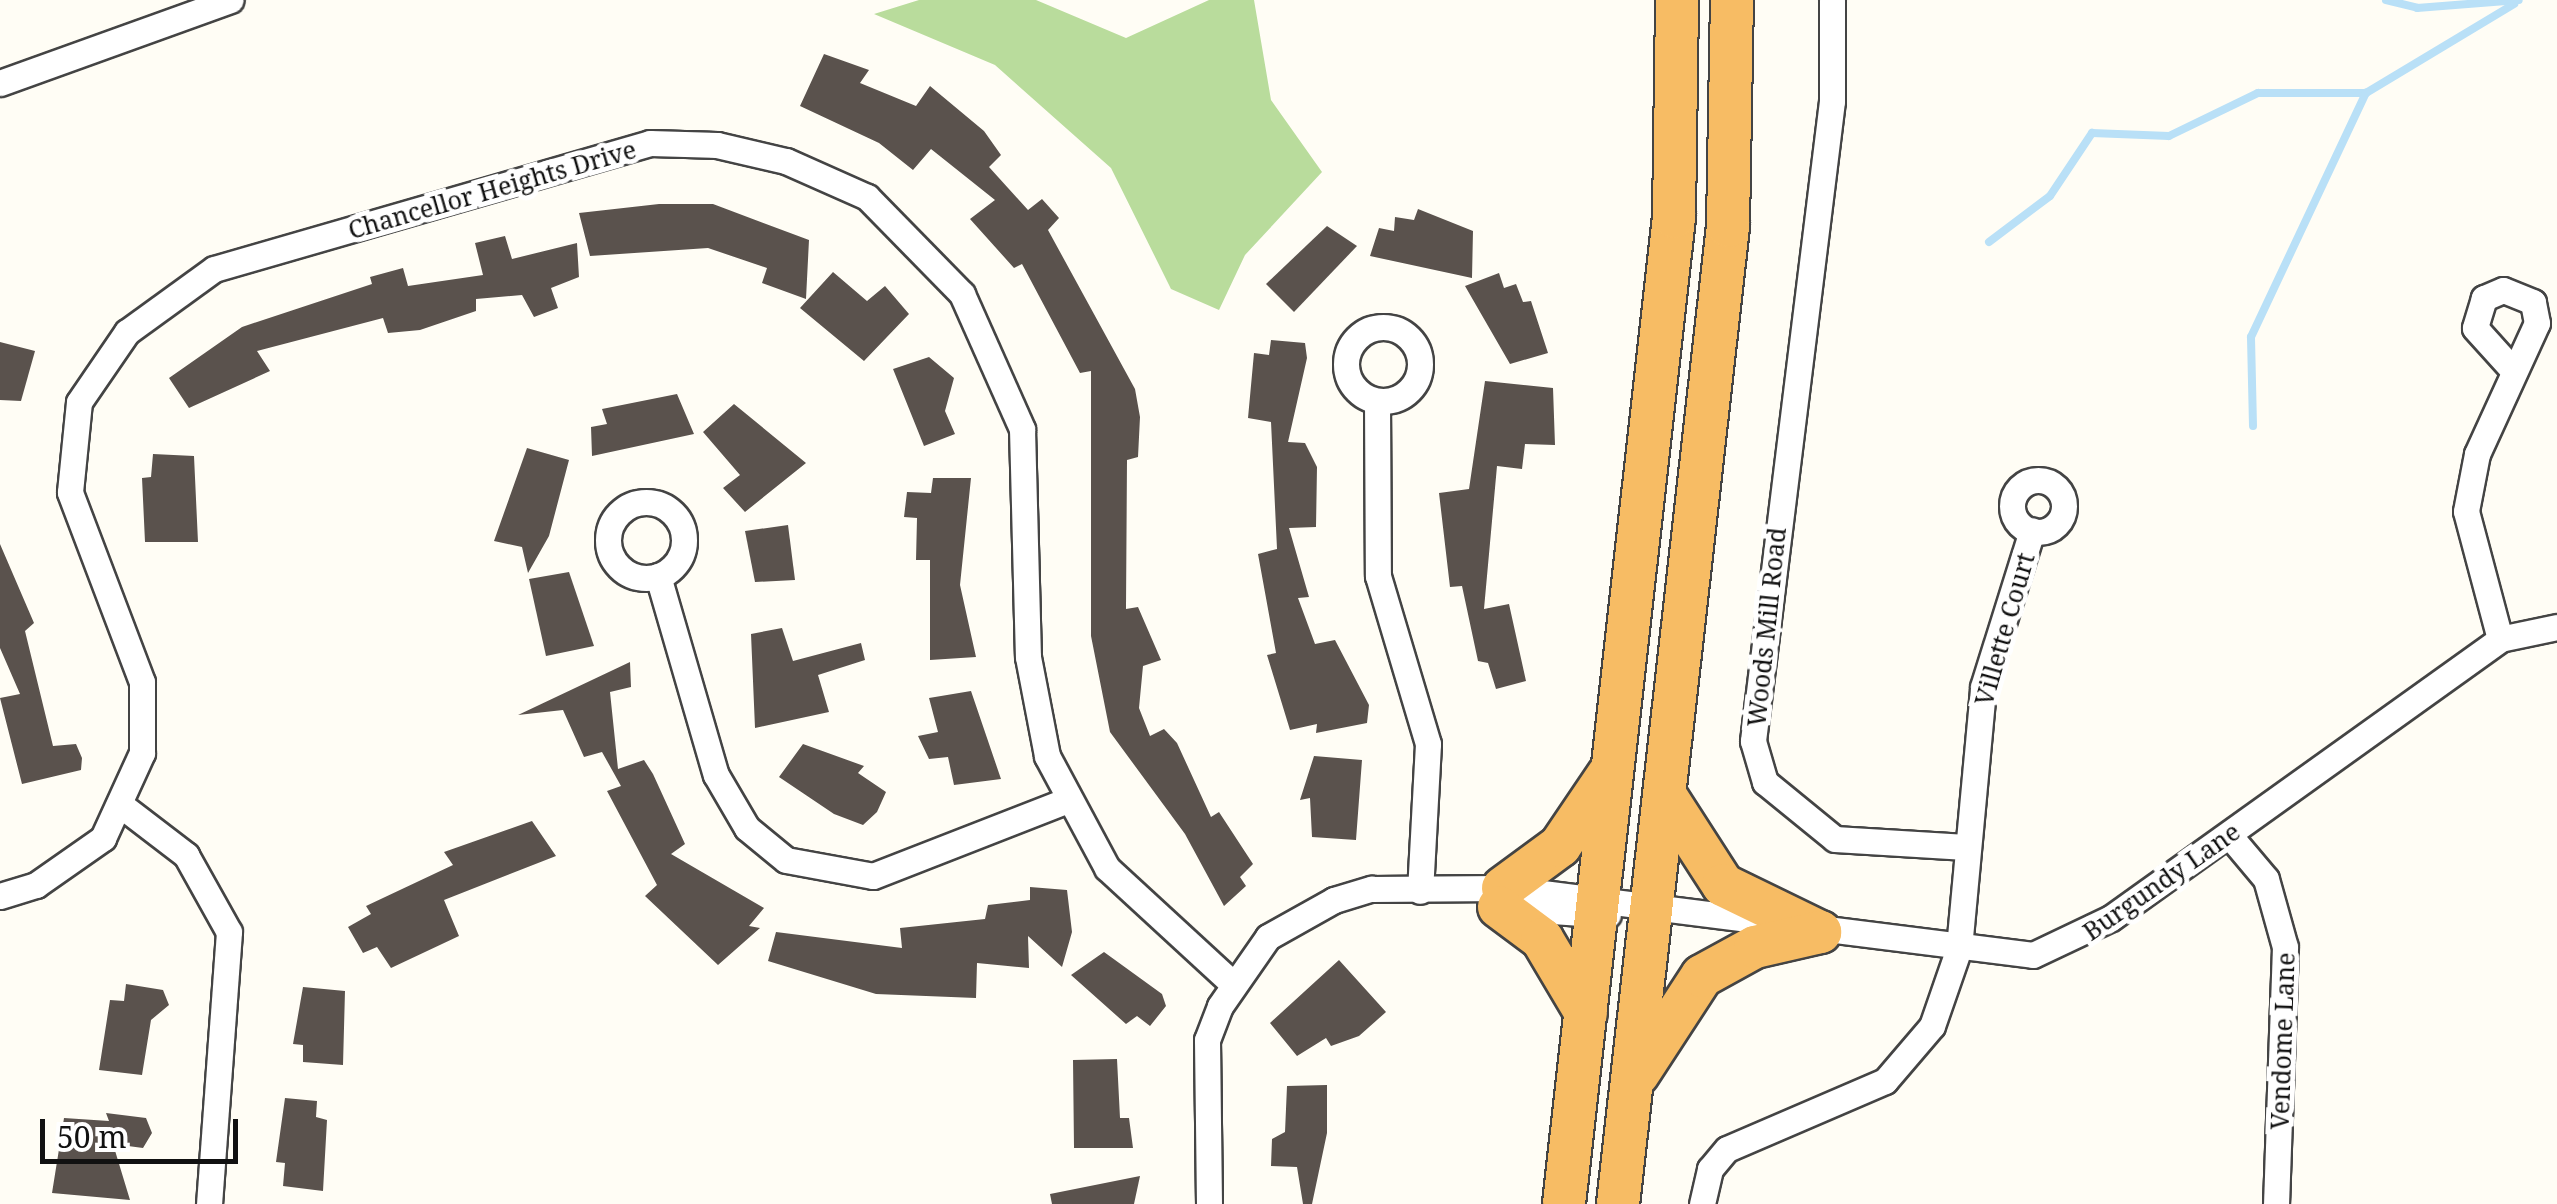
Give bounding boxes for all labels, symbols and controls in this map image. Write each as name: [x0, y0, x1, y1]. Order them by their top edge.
street label: Chancellor Heights Drive: [345, 133, 639, 245]
street label: Woods Mill Road: [1741, 526, 1791, 728]
street label: Villette Court: [1968, 549, 2040, 709]
street label: Burgundy Lane: [2077, 816, 2245, 946]
street label: Vendome Lane: [2264, 952, 2300, 1130]
scale bar: [45, 1099, 242, 1161]
text: 50 m: [57, 1116, 127, 1157]

